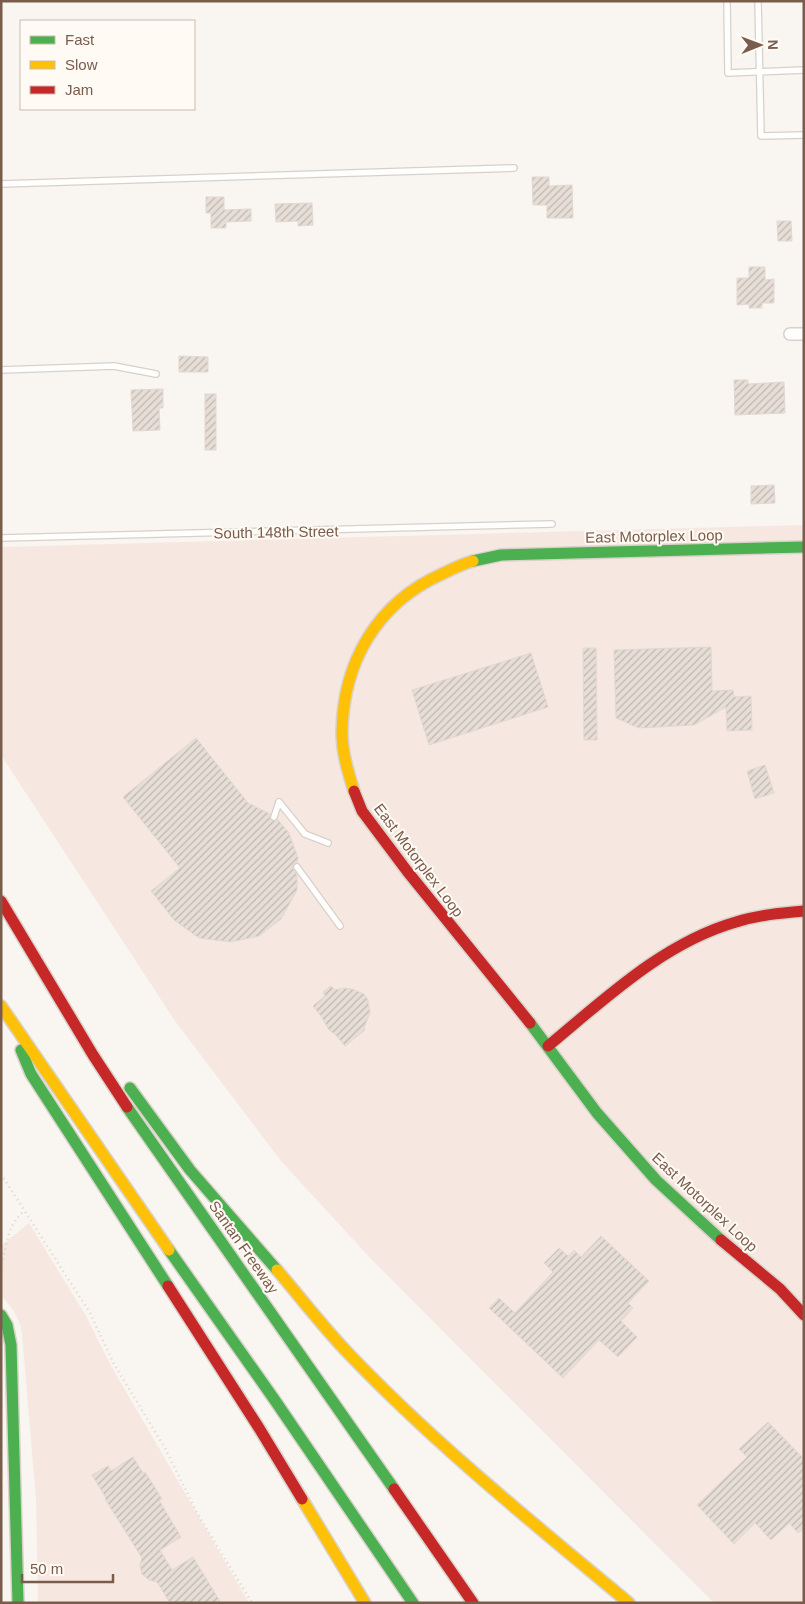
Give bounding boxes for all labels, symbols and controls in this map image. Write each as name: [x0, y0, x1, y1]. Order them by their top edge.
legend: [20, 20, 195, 110]
north arrow: [735, 20, 785, 70]
text: Fast: [65, 31, 95, 48]
text: N: [765, 40, 781, 50]
text: Slow: [65, 56, 98, 73]
text: Jam: [65, 81, 93, 98]
street label: South 148th Street: [213, 522, 340, 542]
street label: East Motorplex Loop: [585, 526, 723, 546]
street label: East Motorplex Loop: [371, 800, 467, 920]
street label: East Motorplex Loop: [649, 1149, 761, 1255]
street label: Santan Freeway: [206, 1197, 283, 1297]
scale bar: [22, 1552, 114, 1584]
text: 50 m: [30, 1560, 63, 1577]

